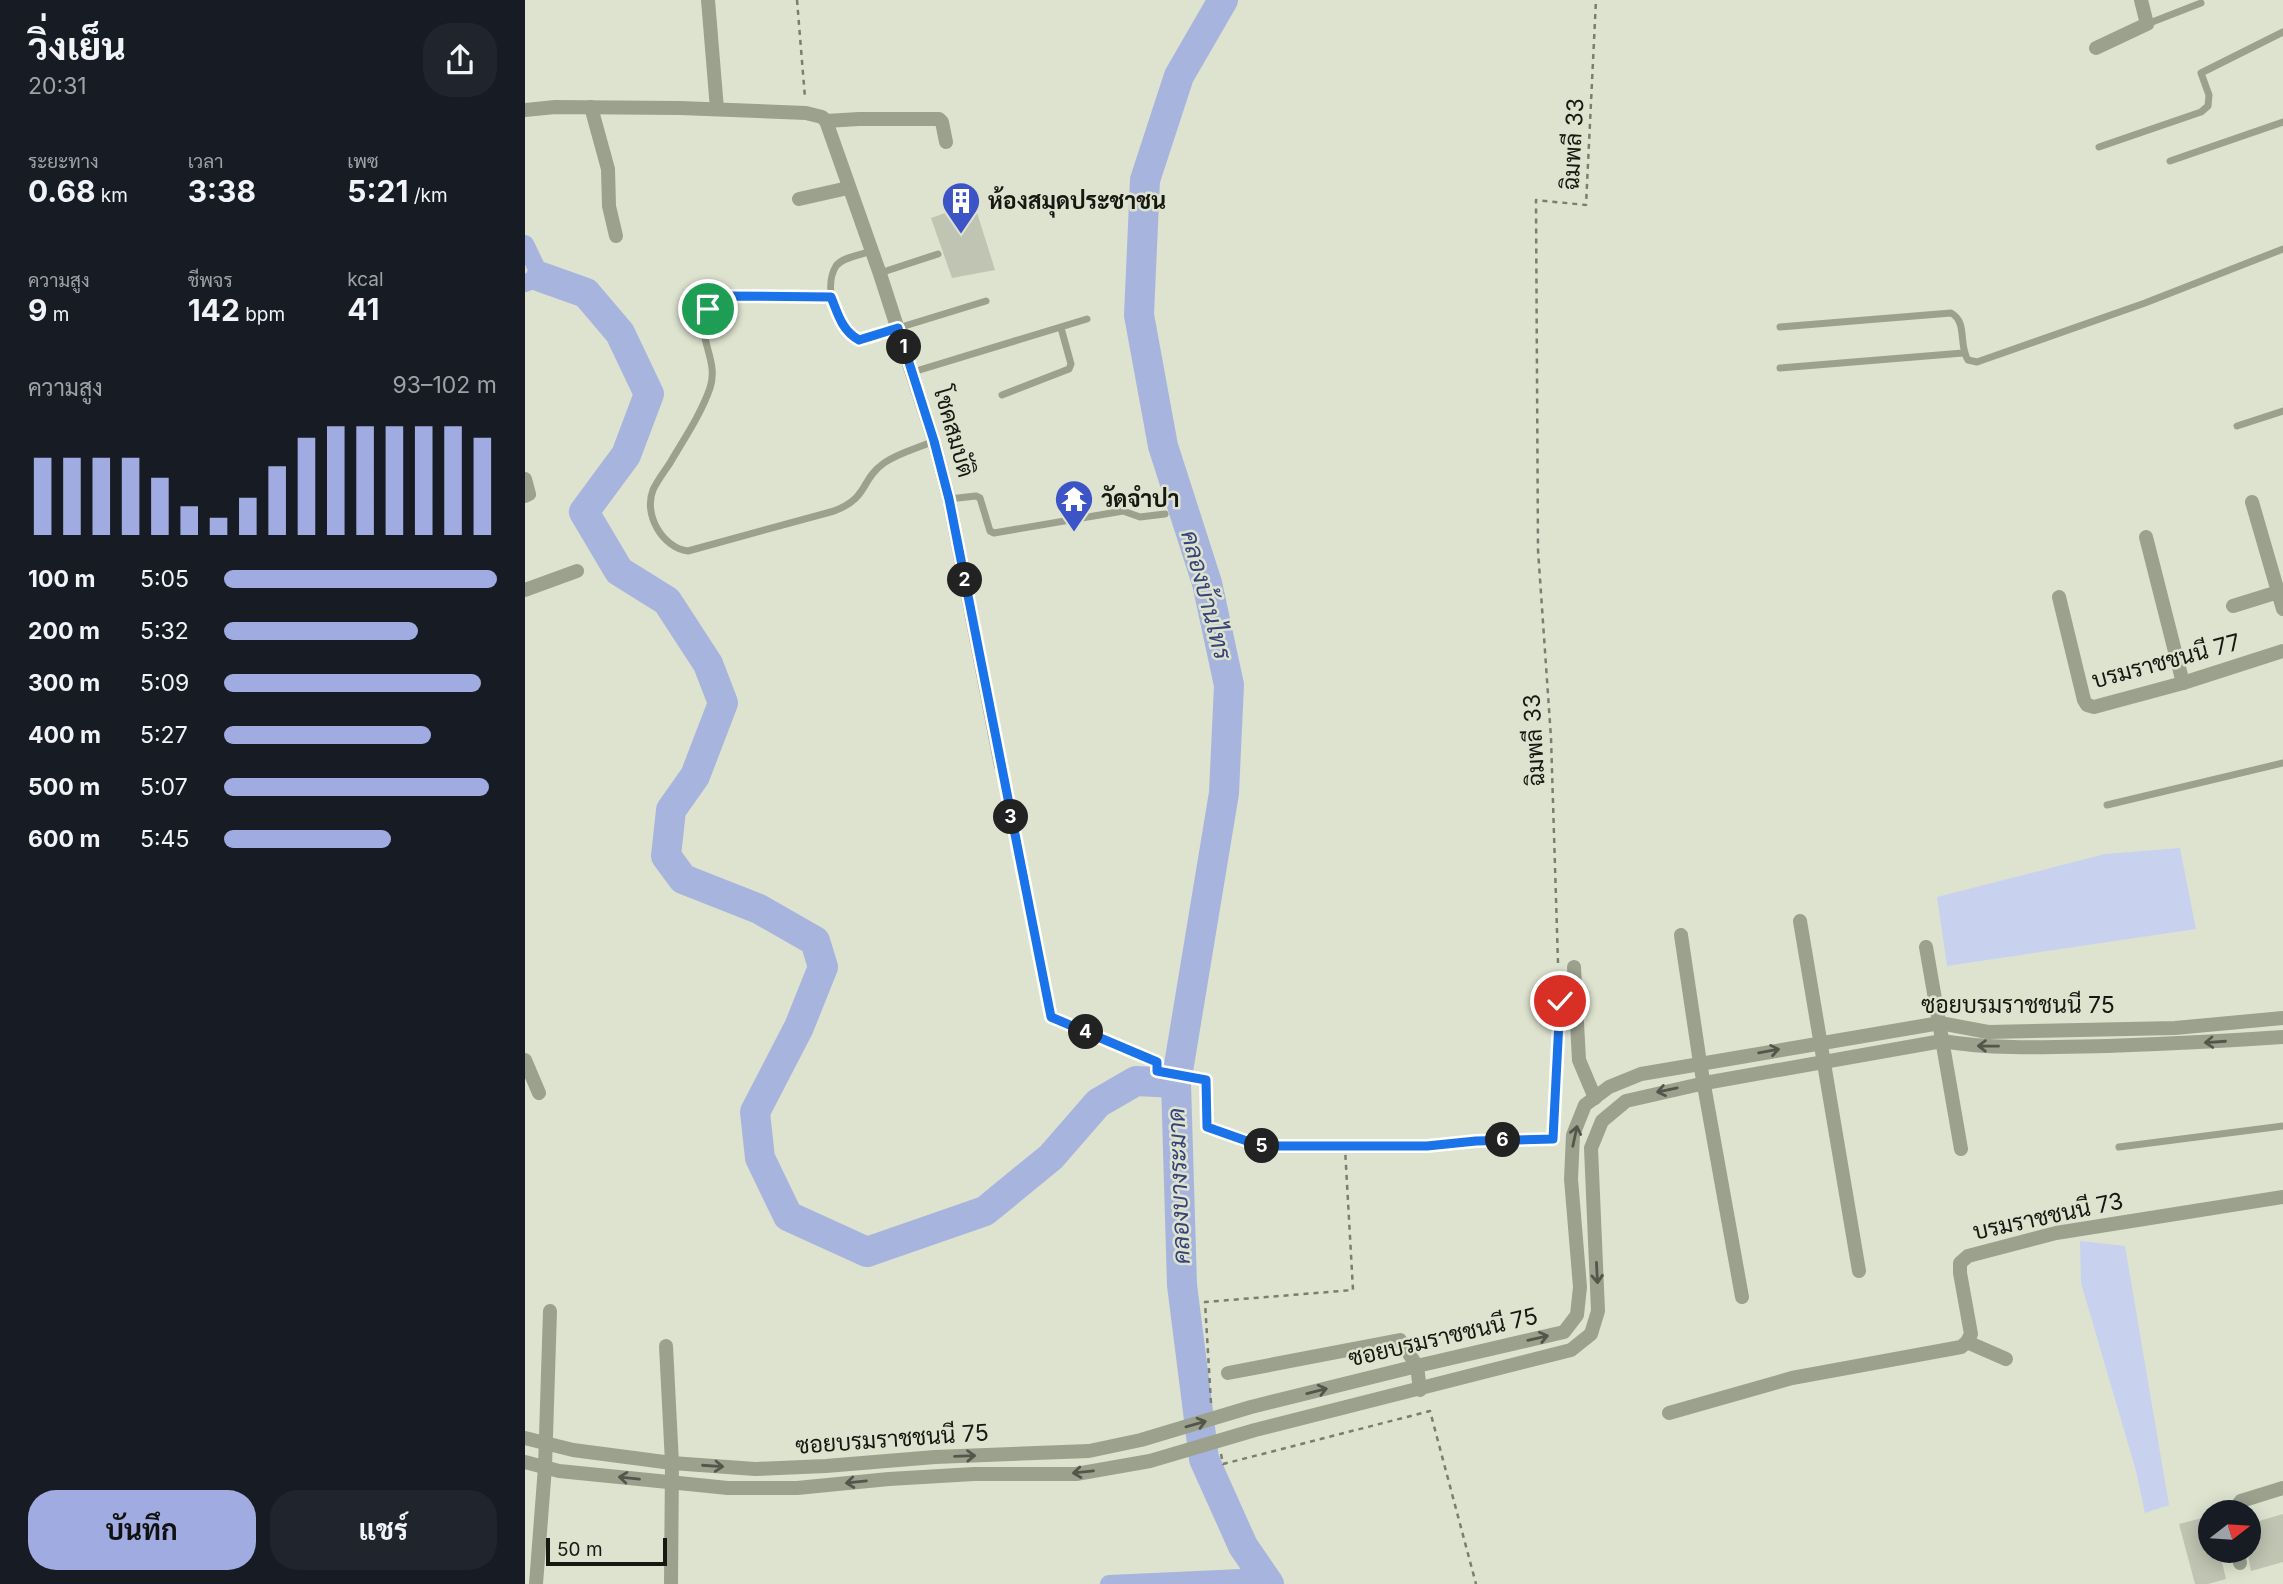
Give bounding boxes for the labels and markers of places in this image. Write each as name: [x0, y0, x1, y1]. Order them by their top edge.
building icon: ห้องสมุดประชาชน: [940, 180, 982, 235]
place label: ห้องสมุดประชาชน: [988, 185, 1166, 218]
pin: [678, 279, 738, 339]
pin: 1: [887, 330, 921, 364]
temple icon: วัดจำปา: [1053, 478, 1095, 533]
place label: วัดจำปา: [1101, 484, 1179, 513]
pin: 2: [947, 562, 983, 598]
pin: 3: [993, 800, 1029, 834]
pin: [1530, 971, 1590, 1031]
pin: 4: [1069, 1014, 1103, 1050]
pin: 6: [1485, 1122, 1521, 1158]
pin: 5: [1245, 1128, 1279, 1164]

